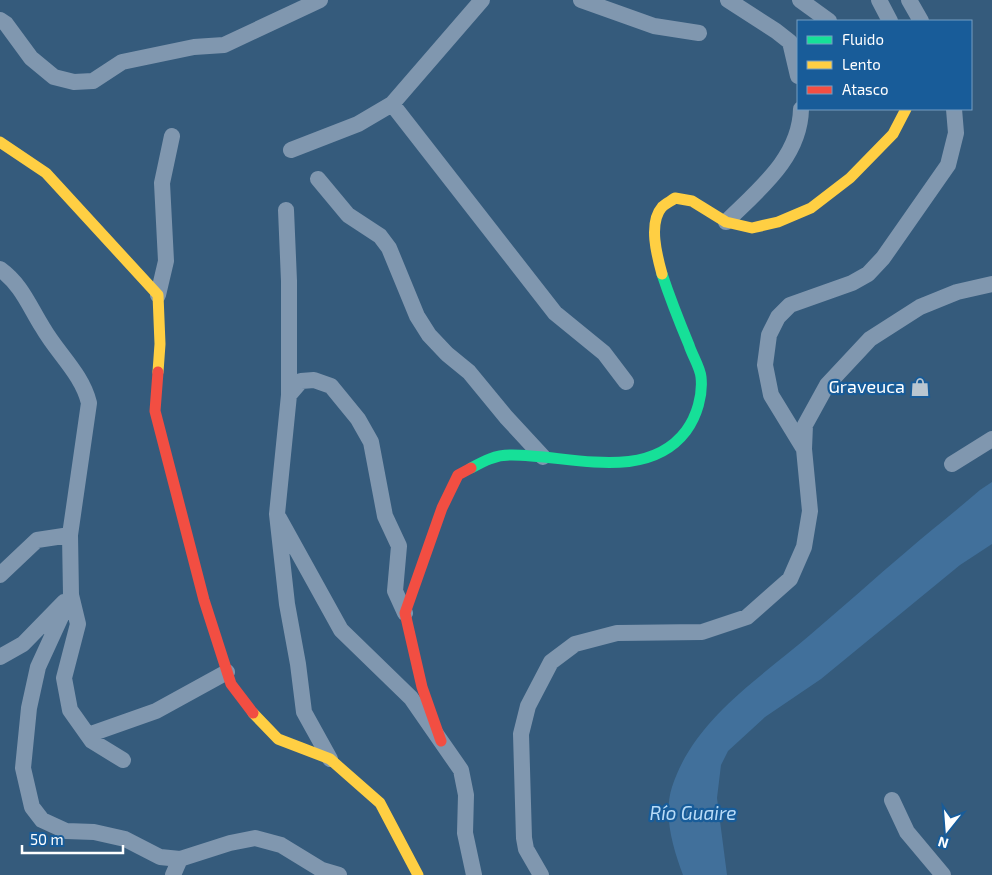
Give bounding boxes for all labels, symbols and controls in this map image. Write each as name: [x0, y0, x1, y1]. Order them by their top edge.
legend: [797, 20, 972, 110]
text: Fluido: [842, 30, 884, 48]
text: Lento: [842, 55, 881, 73]
text: Atasco: [842, 80, 888, 98]
place label: Graveuca: [829, 375, 905, 397]
shop icon: Graveuca: [909, 376, 931, 398]
water label: Río Guaire: [649, 801, 737, 824]
north arrow: [922, 805, 972, 855]
scale bar: [22, 822, 124, 854]
text: 50 m: [30, 830, 64, 848]
text: N: [936, 833, 950, 853]

